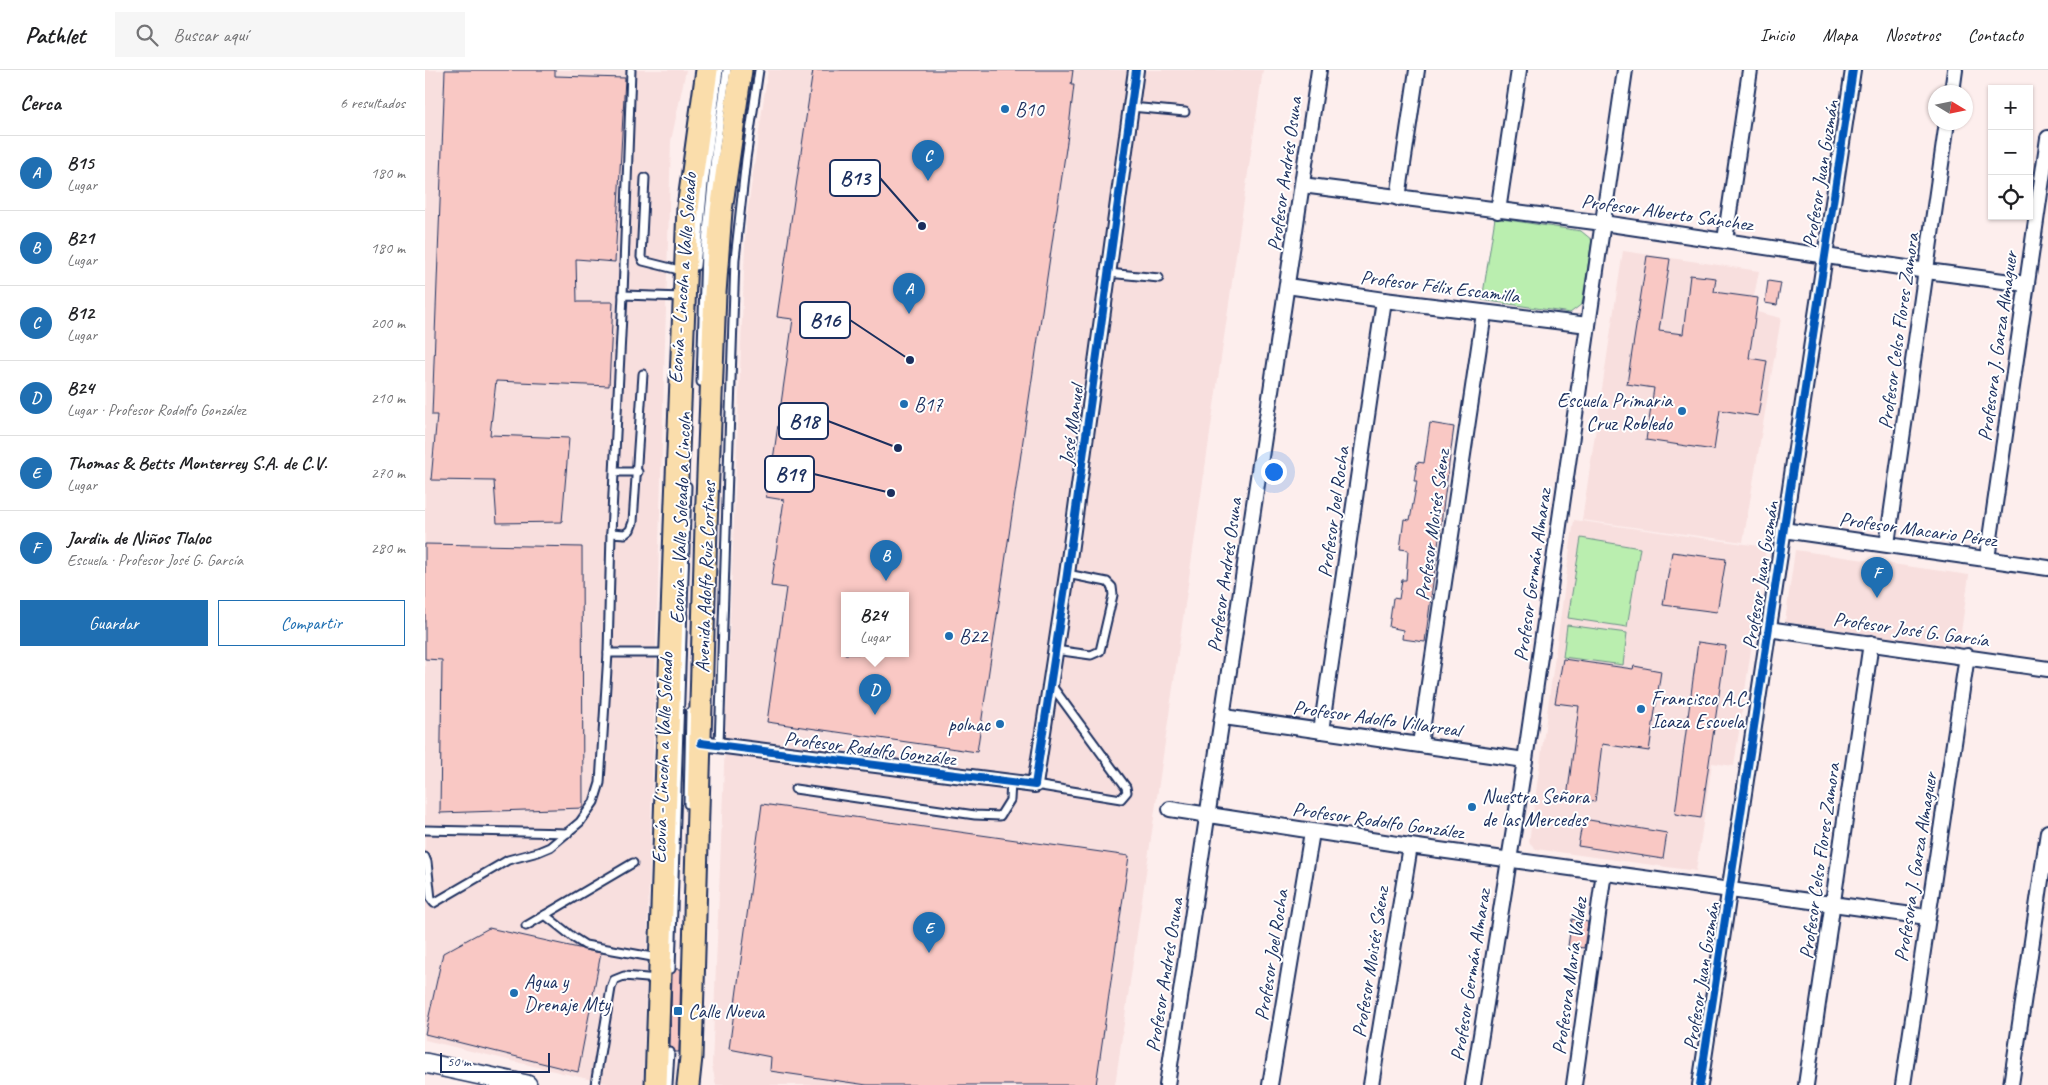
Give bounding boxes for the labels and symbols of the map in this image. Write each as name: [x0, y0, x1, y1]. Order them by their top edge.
north arrow: [1928, 85, 1973, 130]
street label: Profesor Andrés Osuna: [1261, 94, 1308, 253]
place label: B10: [1015, 97, 1045, 122]
street label: Profesor Juan Guzmán: [1796, 97, 1845, 250]
marker: B10: [999, 103, 1011, 115]
pin: C: [912, 140, 944, 181]
callout: B13: [830, 160, 880, 196]
text: B13: [840, 165, 872, 191]
street label: Ecovía - Lincoln a Valle Soleado: [663, 171, 702, 384]
street label: Profesor Alberto Sánchez: [1580, 188, 1757, 237]
street label: Profesor Celso Flores Zamora: [1872, 230, 1925, 431]
street label: Profesora J. Garza Almaguer: [1972, 248, 2023, 442]
street label: Profesor Félix Escamilla: [1359, 264, 1522, 309]
pin: A: [893, 273, 925, 314]
callout: B16: [800, 302, 850, 338]
text: B16: [810, 307, 842, 333]
street label: José Manuel: [1053, 380, 1090, 468]
place label: Escuela Primaria Cruz Robledo: [1557, 388, 1673, 436]
place label: B17: [914, 392, 943, 417]
marker: B17: [898, 398, 910, 410]
callout: B18: [779, 403, 828, 439]
marker: Escuela Primaria Cruz Robledo: [1676, 405, 1688, 417]
text: B18: [789, 408, 821, 434]
street label: Ecovía - Valle Soleado a Lincoln: [664, 411, 697, 624]
street label: Profesor Joel Rocha: [1312, 444, 1355, 579]
street label: Profesor Moisés Sáenz: [1410, 446, 1456, 602]
callout: B19: [765, 456, 814, 492]
your location: [1261, 459, 1287, 485]
text: B19: [775, 461, 808, 487]
street label: Avenida Adolfo Ruíz Cortines: [690, 479, 721, 673]
street label: Profesor Germán Almaraz: [1508, 486, 1557, 663]
street label: Profesor Andrés Osuna: [1201, 495, 1248, 654]
street label: Profesor Juan Guzmán: [1736, 498, 1785, 651]
street label: Profesor Macario Pérez: [1838, 506, 2000, 553]
pin: B: [870, 540, 902, 581]
pin: F: [1861, 557, 1893, 598]
street label: Profesor José G. García: [1832, 606, 1991, 653]
place label: B22: [959, 624, 989, 649]
marker: B22: [943, 630, 955, 642]
street label: Ecovía - Lincoln a Valle Soleado: [646, 651, 679, 864]
pin: D: [859, 674, 891, 715]
place label: Francisco A.C. Icaza Escuela: [1651, 686, 1749, 734]
street label: Profesor Adolfo Villarreal: [1291, 694, 1466, 743]
marker: Francisco A.C. Icaza Escuela: [1635, 703, 1647, 715]
place label: polnac: [948, 712, 991, 737]
marker: polnac: [994, 718, 1006, 730]
street label: Profesor Rodolfo González: [783, 726, 959, 772]
street label: Profesor Celso Flores Zamora: [1793, 760, 1846, 961]
street label: Profesora J. Garza Almaguer: [1888, 769, 1943, 963]
place label: Nuestra Señora de las Mercedes: [1482, 784, 1591, 832]
street label: Profesor Rodolfo González: [1291, 796, 1467, 845]
marker: Nuestra Señora de las Mercedes: [1466, 801, 1478, 813]
street label: Profesor Moisés Sáenz: [1346, 883, 1395, 1039]
street label: Profesor Germán Almaraz: [1445, 886, 1497, 1063]
street label: Profesor Joel Rocha: [1249, 887, 1294, 1022]
street label: Profesora María Valdez: [1546, 894, 1593, 1056]
street label: Profesor Andrés Osuna: [1140, 895, 1189, 1054]
street label: Profesor Juan Guzmán: [1677, 899, 1726, 1052]
pin: E: [913, 912, 945, 953]
place label: Agua y Drenaje Mty: [524, 969, 611, 1017]
marker: Agua y Drenaje Mty: [508, 987, 520, 999]
place label: Calle Nueva: [688, 999, 766, 1024]
marker: Calle Nueva: [672, 1005, 684, 1017]
scale bar: [440, 1050, 550, 1073]

